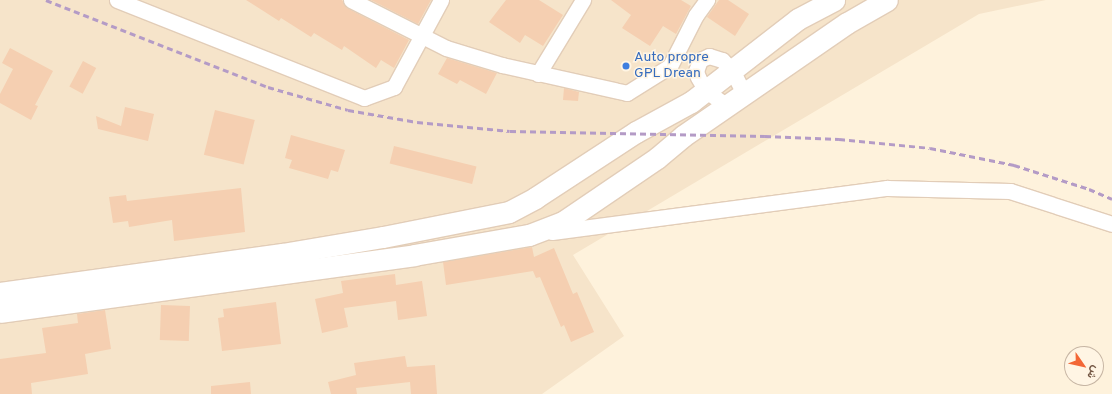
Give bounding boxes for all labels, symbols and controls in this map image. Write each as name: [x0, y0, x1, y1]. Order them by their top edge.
place label: Auto propre GPL Drean: [634, 50, 709, 82]
marker: Auto propre GPL Drean: [621, 61, 631, 71]
north arrow: [1064, 346, 1104, 386]
text: ش: [1084, 363, 1103, 382]

